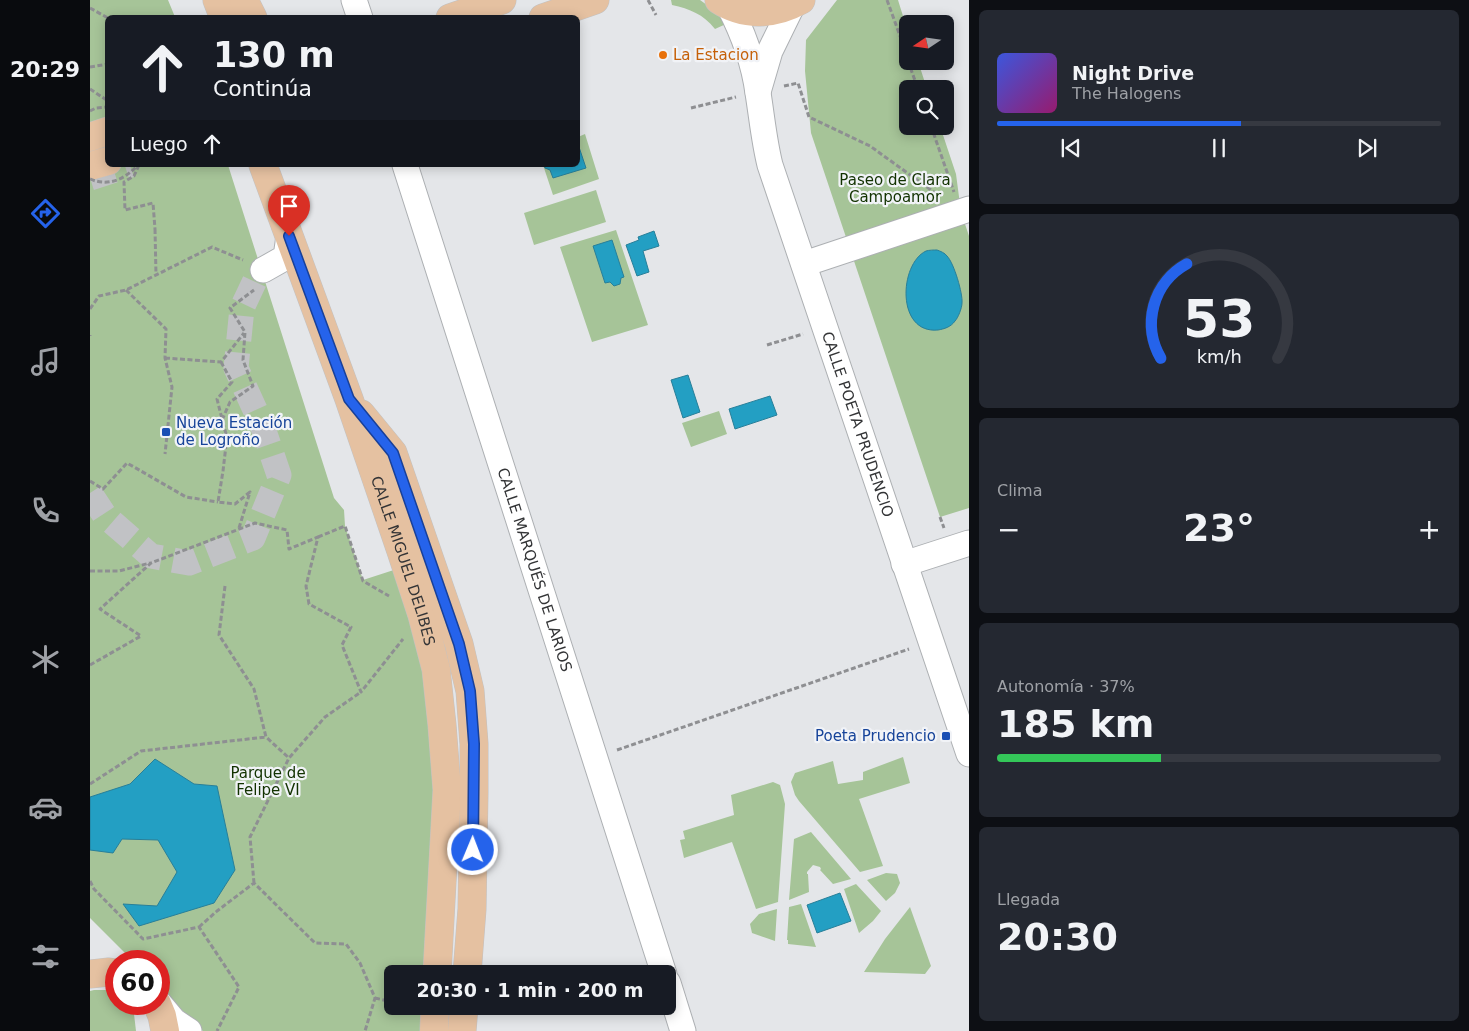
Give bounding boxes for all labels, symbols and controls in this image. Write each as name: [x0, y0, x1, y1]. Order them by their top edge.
north arrow: [899, 15, 954, 70]
map controls: [899, 15, 954, 135]
icon: ahead: [130, 35, 195, 100]
text: 130 m: [213, 35, 335, 75]
place label: La Estacion: [673, 46, 759, 64]
marker: La Estacion: [657, 49, 669, 61]
text: 20:29: [10, 57, 80, 82]
text: Night Drive: [1072, 62, 1194, 84]
text: Continúa: [213, 76, 312, 101]
button: search: [899, 80, 954, 135]
text: The Halogens: [1072, 84, 1181, 103]
icon: ahead: [198, 130, 226, 158]
text: Luego: [130, 133, 188, 155]
icon: previous: [1057, 134, 1085, 162]
icon: pause: [1205, 134, 1233, 162]
icon: next: [1353, 134, 1381, 162]
park label: Paseo de Clara Campoamor: [839, 171, 951, 206]
pin: [268, 185, 310, 236]
icon: arrive: [275, 192, 303, 220]
icon: directions: [28, 196, 63, 231]
text: 53: [1183, 289, 1255, 349]
street label: CALLE POETA PRUDENCIO: [818, 329, 897, 520]
icon: music: [28, 344, 63, 379]
text: km/h: [1196, 346, 1242, 367]
place label: Nueva Estación de Logroño: [176, 414, 292, 449]
marker: Nueva Estación de Logroño: [160, 426, 172, 438]
street label: CALLE MARQUÉS DE LARIOS: [494, 466, 576, 674]
street label: CALLE MIGUEL DELIBES: [367, 474, 439, 648]
text: Clima: [997, 481, 1042, 500]
icon: phone: [28, 493, 63, 528]
text: 23°: [1183, 506, 1255, 550]
text: −: [997, 513, 1020, 546]
text: +: [1418, 513, 1441, 546]
icon: climate: [28, 642, 63, 677]
text: Autonomía · 37%: [997, 677, 1135, 696]
text: 185 km: [997, 702, 1154, 746]
place label: Poeta Prudencio: [815, 727, 936, 745]
marker: Poeta Prudencio: [940, 730, 952, 742]
park label: Parque de Felipe VI: [230, 764, 306, 799]
icon: car: [28, 790, 63, 825]
position arrow: [446, 823, 498, 875]
text: Llegada: [997, 890, 1060, 909]
text: 20:30: [997, 915, 1118, 959]
icon: filters: [28, 939, 63, 974]
speed limit sign: 60: [105, 950, 170, 1015]
text: 20:30 · 1 min · 200 m: [416, 979, 644, 1001]

